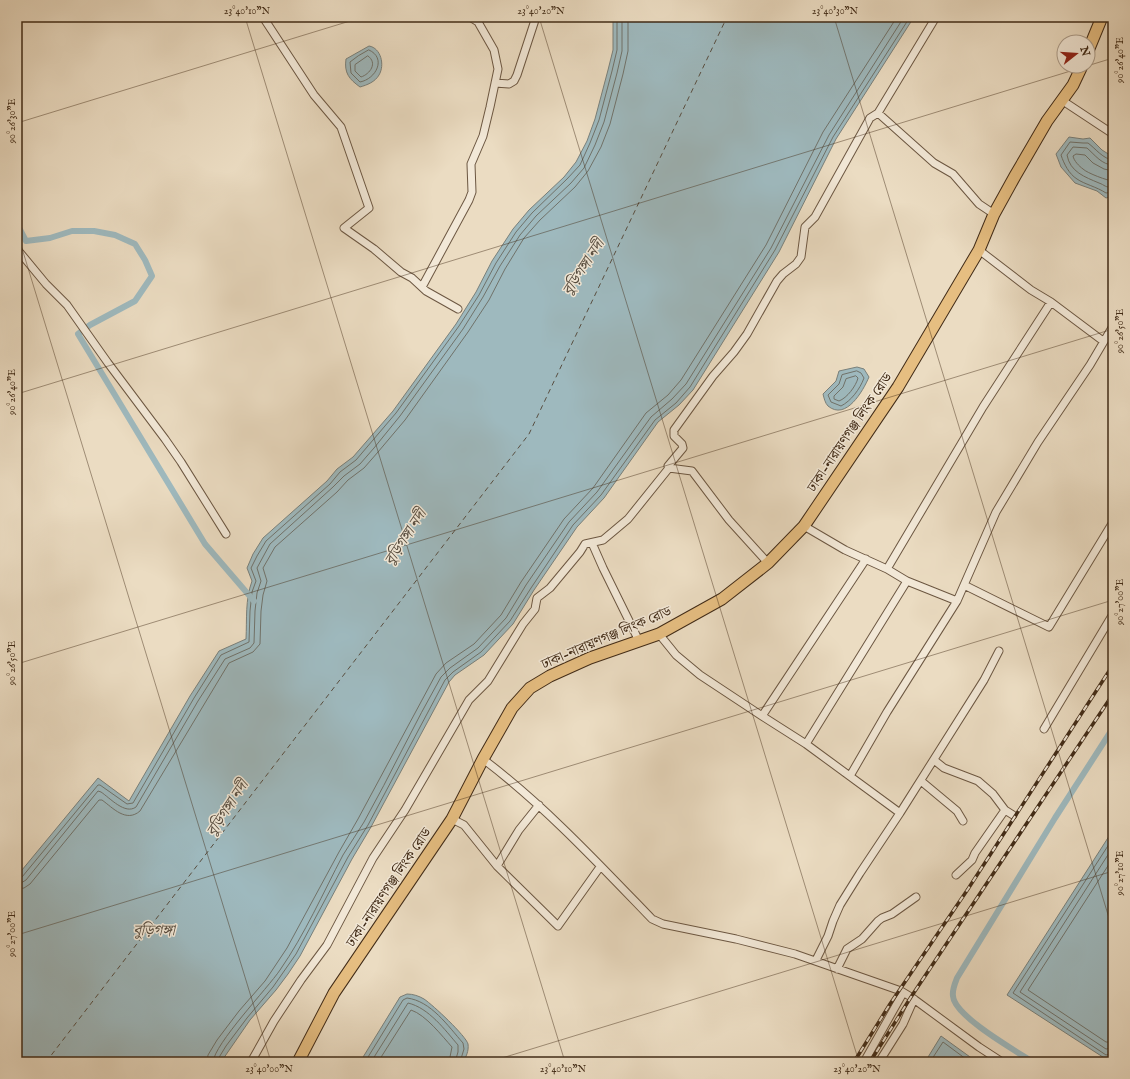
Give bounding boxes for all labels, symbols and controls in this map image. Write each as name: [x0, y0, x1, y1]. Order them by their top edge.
text: 23°40'10"N: [224, 5, 271, 18]
text: 23°40'20"N: [517, 5, 565, 18]
text: 23°40'30"N: [812, 5, 859, 18]
north arrow: [1056, 34, 1096, 74]
text: 90°26'40"E: [1114, 37, 1127, 84]
text: N: [1076, 44, 1093, 58]
text: 90°26'30"E: [6, 99, 19, 144]
water label: বুড়িগঙ্গা নদী: [558, 234, 610, 299]
text: 90°26'50"E: [1114, 309, 1127, 354]
street label: ঢাকা-নারায়ণগঞ্জ লিংক রোড: [803, 368, 897, 496]
text: 90°26'40"E: [6, 369, 19, 416]
water label: বুড়িগঙ্গা নদী: [380, 504, 432, 569]
text: 90°27'00"E: [1114, 579, 1127, 626]
street label: ঢাকা-নারায়ণগঞ্জ লিংক রোড: [538, 602, 675, 674]
text: 90°26'50"E: [6, 641, 19, 686]
water label: বুড়িগঙ্গা নদী: [202, 775, 254, 840]
street label: ঢাকা-নারায়ণগঞ্জ লিংক রোড: [342, 823, 436, 951]
text: 90°27'10"E: [1114, 850, 1127, 896]
text: 90°27'00"E: [6, 911, 19, 958]
water label: বুড়িগঙ্গা: [133, 921, 177, 940]
text: 23°40'00"N: [245, 1063, 293, 1076]
text: 23°40'10"N: [540, 1063, 587, 1076]
text: 23°40'20"N: [833, 1063, 881, 1076]

